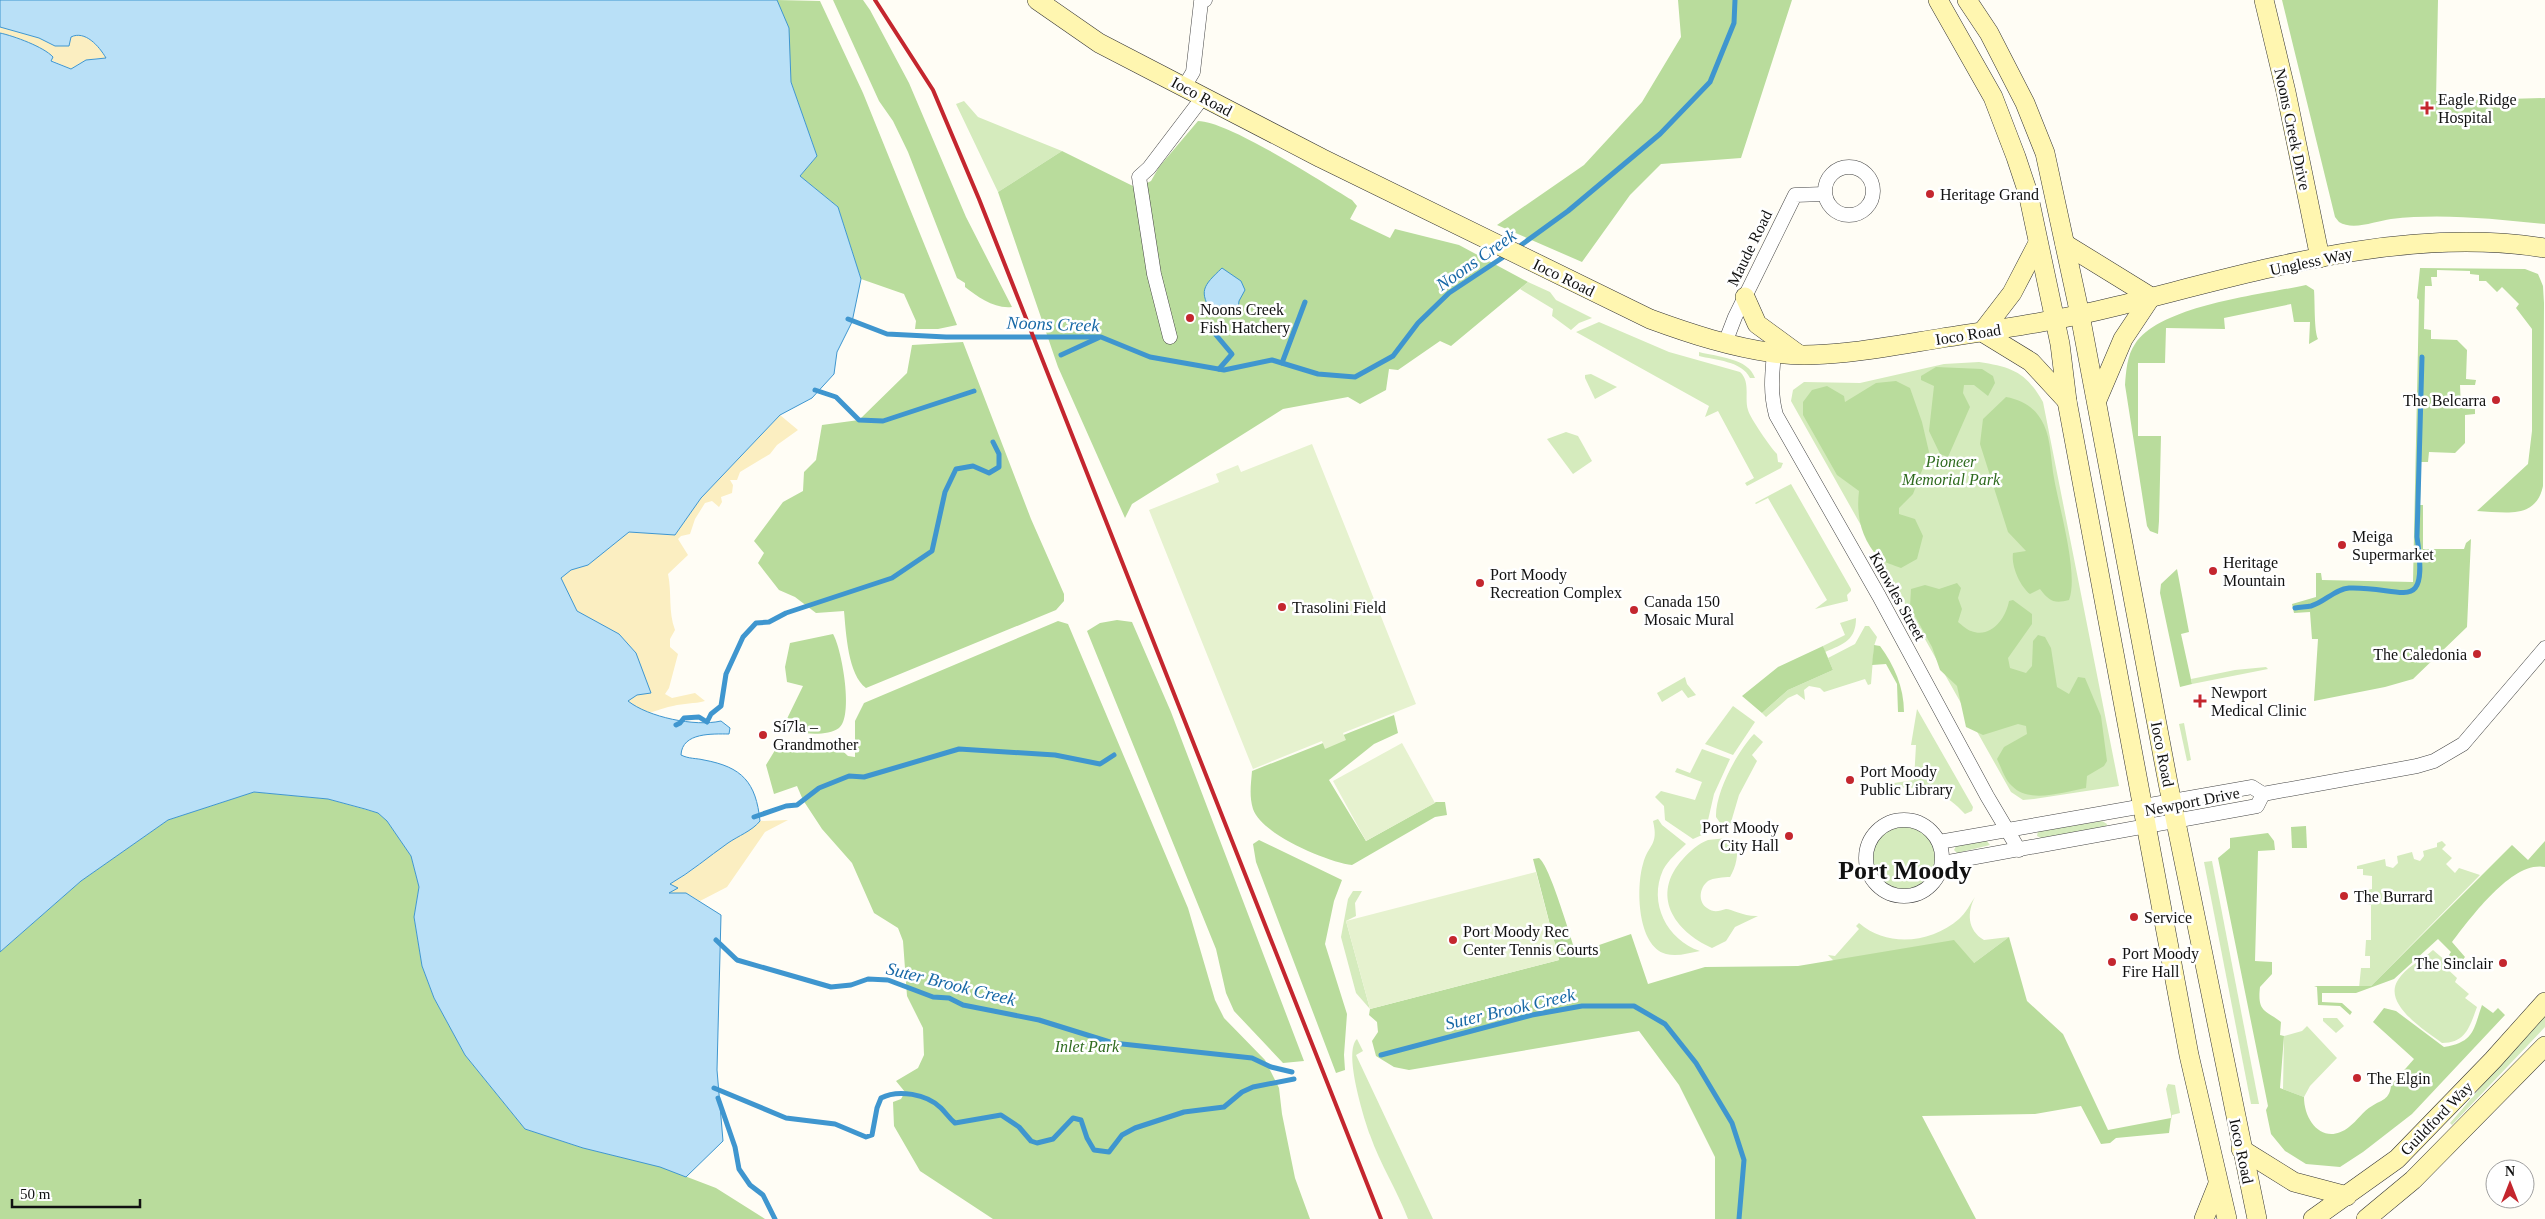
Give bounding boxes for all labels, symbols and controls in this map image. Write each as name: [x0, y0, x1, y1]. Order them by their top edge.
street label: Noons Creek Drive: [2271, 66, 2314, 192]
street label: Ioco Road: [1169, 73, 1235, 119]
place label: Eagle Ridge Hospital: [2438, 91, 2517, 127]
marker: Eagle Ridge Hospital: [2420, 101, 2434, 115]
place label: Heritage Grand: [1940, 186, 2039, 204]
marker: Heritage Grand: [1924, 188, 1936, 200]
street label: Maude Road: [1724, 208, 1775, 289]
water label: Noons Creek: [1431, 225, 1521, 295]
street label: Ungless Way: [2268, 244, 2354, 280]
street label: Ioco Road: [1530, 255, 1597, 300]
place label: Noons Creek Fish Hatchery: [1200, 301, 1290, 337]
water label: Noons Creek: [1005, 312, 1101, 336]
marker: Noons Creek Fish Hatchery: [1184, 312, 1196, 324]
street label: Ioco Road: [1934, 321, 2002, 348]
place label: The Belcarra: [2403, 392, 2486, 409]
marker: The Belcarra: [2490, 394, 2502, 406]
park label: Pioneer Memorial Park: [1901, 453, 2001, 488]
place label: Meiga Supermarket: [2352, 528, 2434, 564]
marker: Meiga Supermarket: [2336, 539, 2348, 551]
street label: Knowles Street: [1866, 549, 1929, 644]
place label: Heritage Mountain: [2223, 554, 2285, 589]
marker: Heritage Mountain: [2207, 565, 2219, 577]
place label: Port Moody Recreation Complex: [1490, 566, 1622, 602]
marker: Port Moody Recreation Complex: [1474, 577, 1486, 589]
place label: Canada 150 Mosaic Mural: [1644, 593, 1735, 628]
place label: Trasolini Field: [1292, 599, 1386, 616]
marker: Trasolini Field: [1276, 601, 1288, 613]
marker: Canada 150 Mosaic Mural: [1628, 604, 1640, 616]
place label: The Caledonia: [2373, 646, 2467, 663]
marker: The Caledonia: [2471, 648, 2483, 660]
place label: Newport Medical Clinic: [2211, 684, 2307, 719]
marker: Newport Medical Clinic: [2193, 694, 2207, 708]
place label: Sí7la – Grandmother: [773, 718, 859, 753]
street label: Ioco Road: [2148, 720, 2177, 788]
marker: Sí7la – Grandmother: [757, 729, 769, 741]
place label: Port Moody Public Library: [1860, 763, 1953, 799]
marker: Port Moody Public Library: [1844, 774, 1856, 786]
street label: Newport Drive: [2143, 784, 2241, 820]
place label: Port Moody City Hall: [1702, 819, 1780, 855]
marker: Port Moody City Hall: [1783, 830, 1795, 842]
district label: Port Moody: [1838, 856, 1972, 885]
place label: The Burrard: [2354, 888, 2433, 905]
marker: The Burrard: [2338, 890, 2350, 902]
place label: Service: [2144, 909, 2192, 926]
marker: Service: [2128, 911, 2140, 923]
place label: Port Moody Rec Center Tennis Courts: [1463, 923, 1598, 958]
marker: Port Moody Rec Center Tennis Courts: [1447, 934, 1459, 946]
place label: Port Moody Fire Hall: [2122, 945, 2199, 980]
place label: The Sinclair: [2414, 955, 2494, 972]
marker: Port Moody Fire Hall: [2106, 956, 2118, 968]
marker: The Sinclair: [2497, 957, 2509, 969]
water label: Suter Brook Creek: [884, 958, 1019, 1010]
water label: Suter Brook Creek: [1443, 984, 1578, 1034]
park label: Inlet Park: [1054, 1038, 1120, 1055]
place label: The Elgin: [2367, 1070, 2431, 1088]
marker: The Elgin: [2351, 1072, 2363, 1084]
street label: Guildford Way: [2397, 1078, 2476, 1159]
street label: Ioco Road: [2226, 1117, 2257, 1185]
north arrow: [2485, 1159, 2535, 1209]
text: N: [2505, 1164, 2515, 1179]
scale bar: [12, 1176, 140, 1208]
text: 50 m: [20, 1186, 51, 1202]

